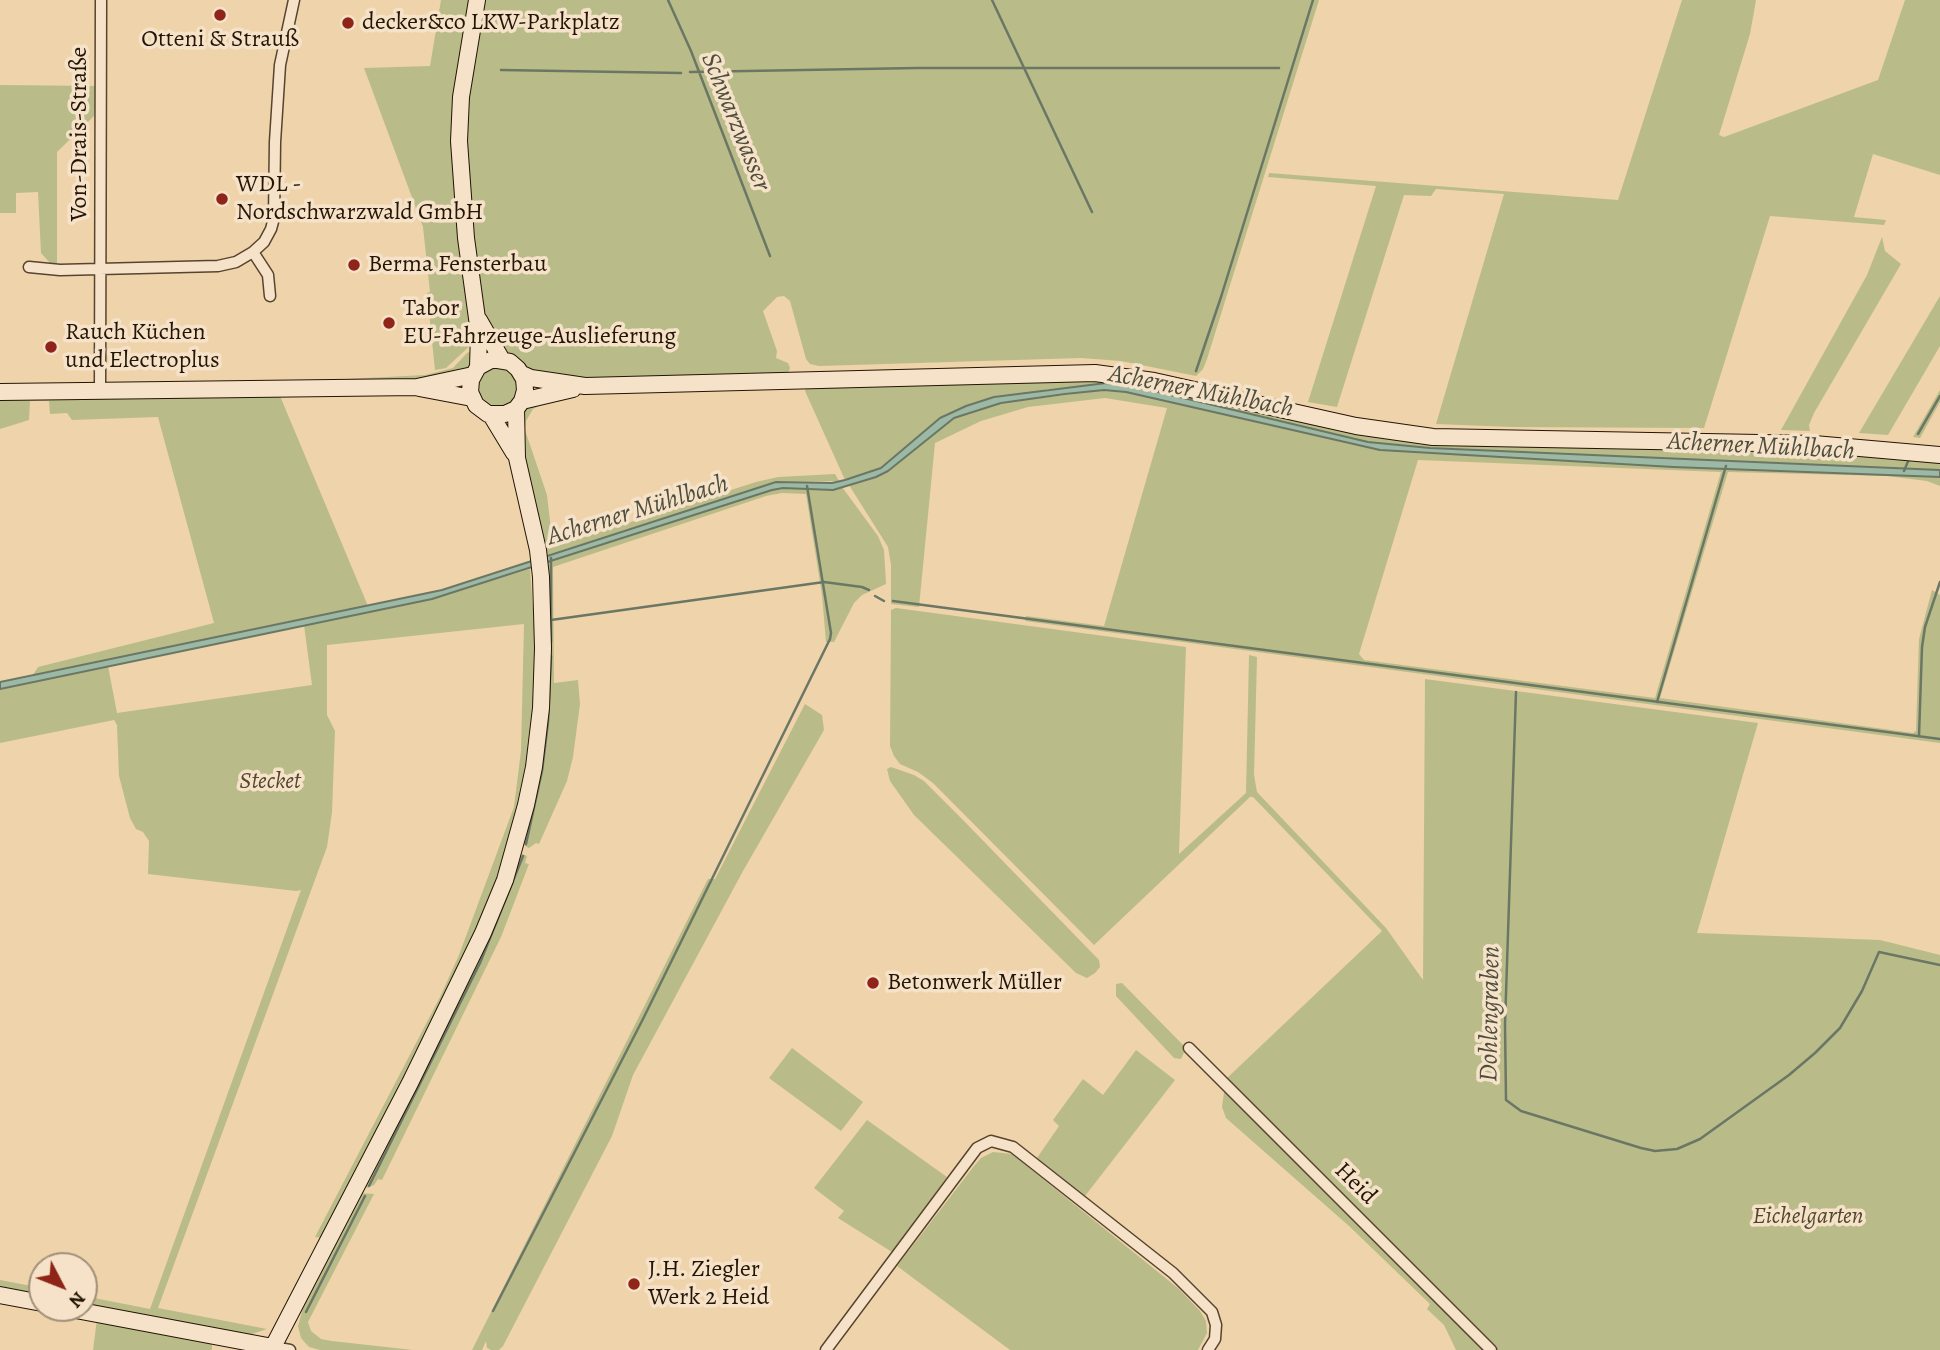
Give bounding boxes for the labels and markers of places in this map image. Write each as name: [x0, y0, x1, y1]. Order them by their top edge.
marker: Otteni & Strauß: [212, 7, 228, 23]
place label: decker&co LKW-Parkplatz: [362, 9, 620, 37]
marker: decker&co LKW-Parkplatz: [340, 15, 356, 31]
place label: Otteni & Strauß: [141, 26, 299, 54]
place label: WDL - Nordschwarzwald GmbH: [236, 171, 483, 227]
marker: WDL - Nordschwarzwald GmbH: [214, 191, 230, 207]
place label: Berma Fensterbau: [368, 251, 547, 279]
marker: Berma Fensterbau: [346, 257, 362, 273]
place label: Tabor EU-Fahrzeuge-Auslieferung: [403, 295, 676, 351]
marker: Tabor EU-Fahrzeuge-Auslieferung: [381, 315, 397, 331]
place label: Rauch Küchen und Electroplus: [65, 319, 220, 375]
marker: Rauch Küchen und Electroplus: [43, 339, 59, 355]
place label: Betonwerk Müller: [887, 969, 1062, 997]
marker: Betonwerk Müller: [865, 975, 881, 991]
place label: J.H. Ziegler Werk 2 Heid: [648, 1256, 769, 1312]
marker: J.H. Ziegler Werk 2 Heid: [626, 1276, 642, 1292]

